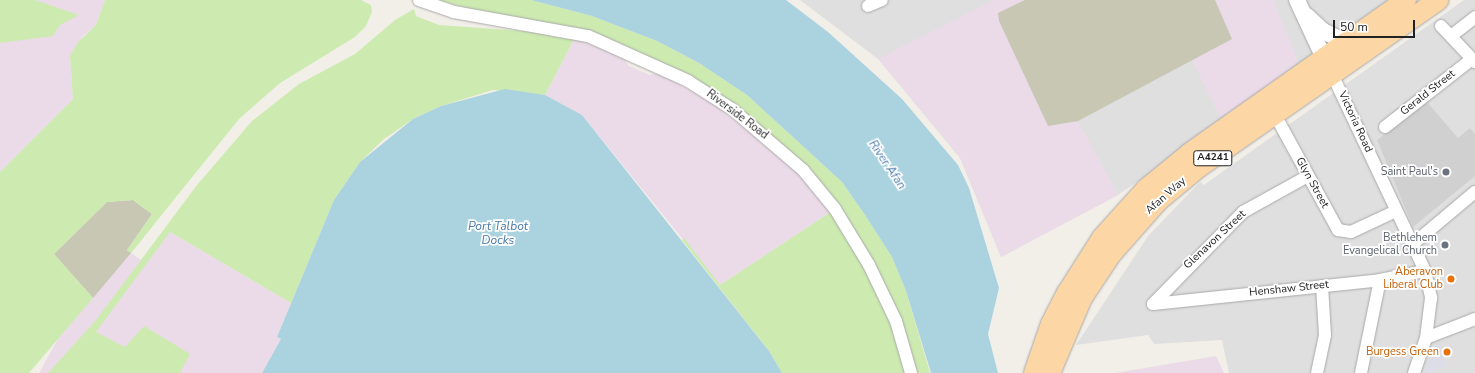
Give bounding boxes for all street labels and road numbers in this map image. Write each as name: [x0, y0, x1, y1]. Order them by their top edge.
street label: Gerald Street: [1398, 67, 1458, 119]
street label: Riverside Road: [704, 88, 770, 142]
street label: Victoria Road: [1335, 89, 1375, 155]
road number: A4241: [1193, 150, 1233, 166]
street label: Glyn Street: [1293, 155, 1331, 211]
street label: Afan Way: [1143, 175, 1189, 217]
street label: Glenavon Street: [1181, 208, 1249, 272]
street label: Henshaw Street: [1249, 278, 1329, 300]

